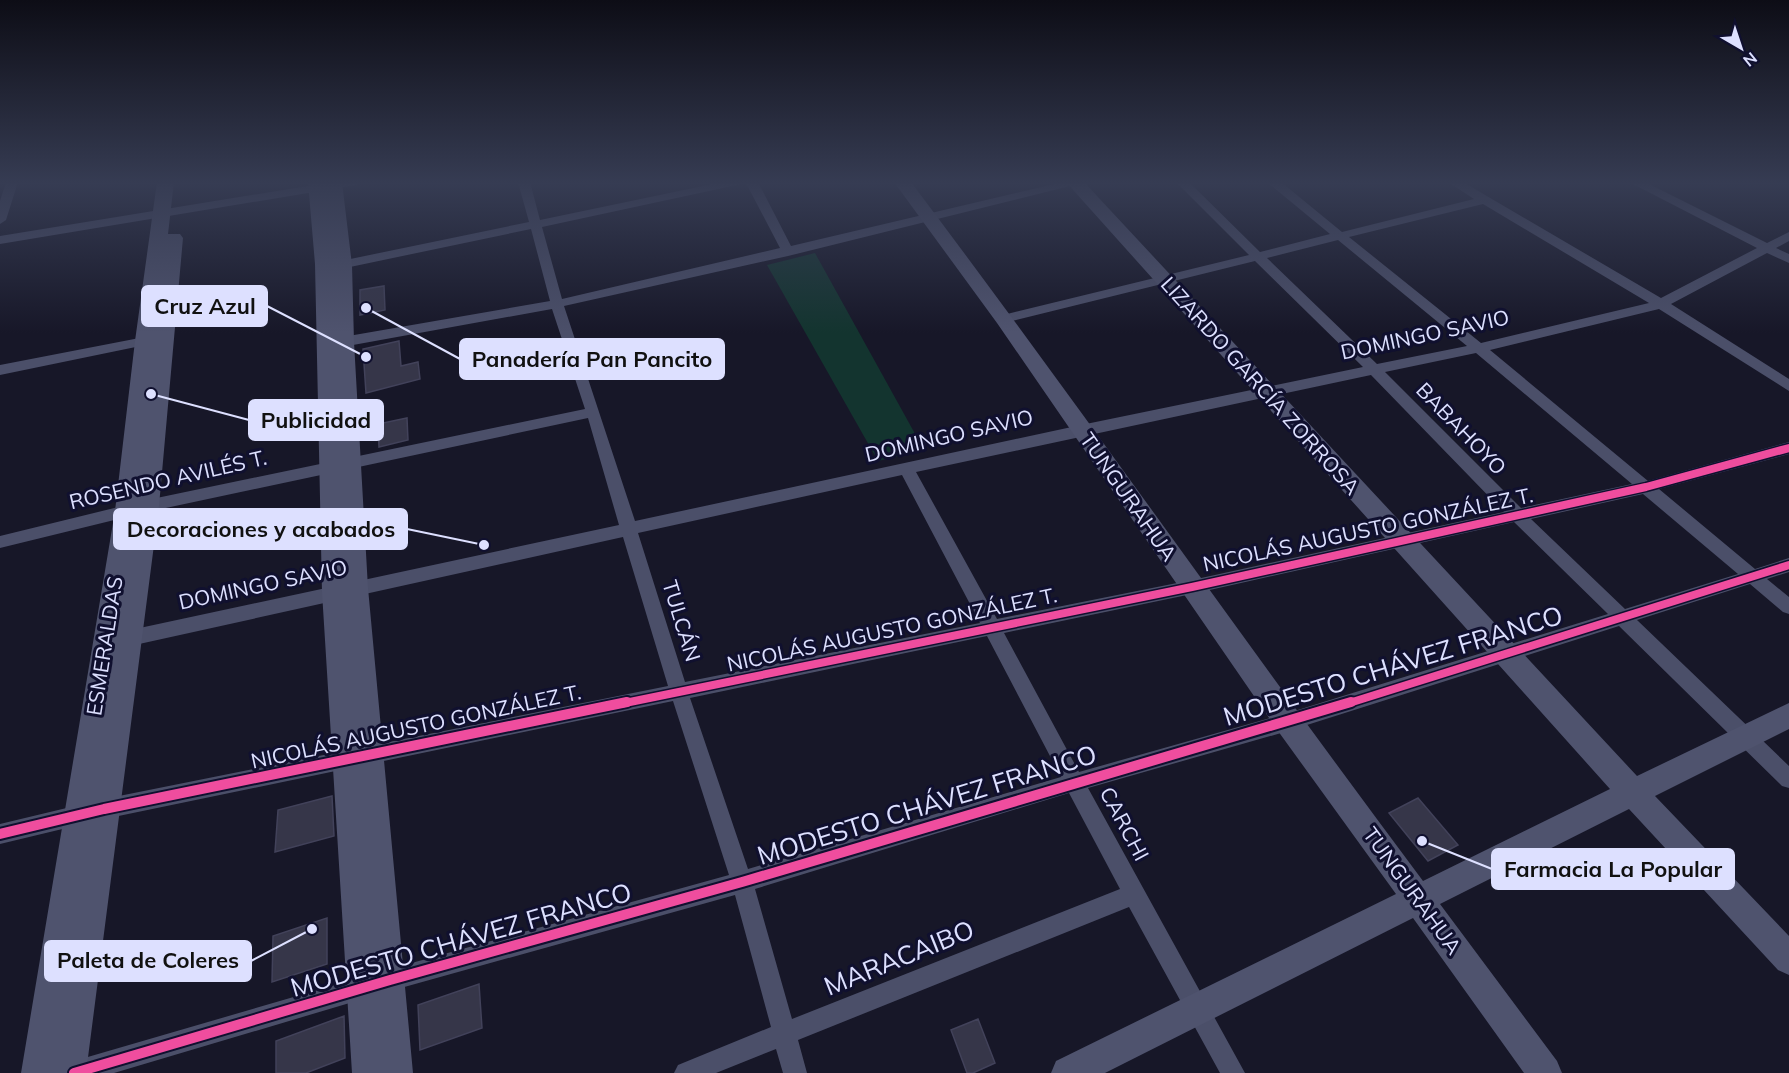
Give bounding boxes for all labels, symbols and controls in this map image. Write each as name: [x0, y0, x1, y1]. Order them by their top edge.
north arrow: [1711, 18, 1771, 78]
text: N: [1739, 48, 1761, 71]
street label: LIZARDO GARCÍA ZORROSA: [1156, 271, 1366, 500]
callout: Cruz Azul: [142, 286, 267, 326]
text: Cruz Azul: [154, 292, 256, 320]
street label: DOMINGO SAVIO: [1338, 303, 1511, 365]
callout: Panadería Pan Pancito: [460, 339, 724, 379]
text: Panadería Pan Pancito: [472, 345, 712, 373]
street label: BABAHOYO: [1411, 377, 1512, 480]
callout: Publicidad: [249, 400, 383, 440]
street label: DOMINGO SAVIO: [862, 403, 1035, 467]
text: Publicidad: [261, 406, 371, 434]
street label: TUNGURAHUA: [1075, 427, 1183, 566]
street label: ROSENDO AVILÉS T.: [66, 444, 269, 514]
street label: NICOLÁS AUGUSTO GONZÁLEZ T.: [1200, 481, 1535, 577]
callout: Decoraciones y acabados: [114, 509, 407, 549]
text: Decoraciones y acabados: [127, 515, 395, 543]
street label: DOMINGO SAVIO: [176, 553, 349, 615]
street label: ESMERALDAS: [80, 574, 128, 717]
street label: TULCÁN: [657, 577, 707, 665]
street label: NICOLÁS AUGUSTO GONZÁLEZ T.: [724, 581, 1059, 677]
street label: MODESTO CHÁVEZ FRANCO: [1219, 598, 1567, 733]
street label: NICOLÁS AUGUSTO GONZÁLEZ T.: [248, 678, 583, 774]
street label: MODESTO CHÁVEZ FRANCO: [753, 737, 1101, 872]
street label: CARCHI: [1095, 782, 1155, 865]
street label: TUNGURAHUA: [1358, 822, 1468, 960]
callout: Farmacia La Popular: [1492, 849, 1734, 889]
text: Farmacia La Popular: [1504, 855, 1722, 883]
street label: MODESTO CHÁVEZ FRANCO: [287, 875, 635, 1004]
street label: MARACAIBO: [819, 912, 979, 1003]
callout: Paleta de Coleres: [45, 941, 251, 981]
text: Paleta de Coleres: [57, 946, 239, 974]

